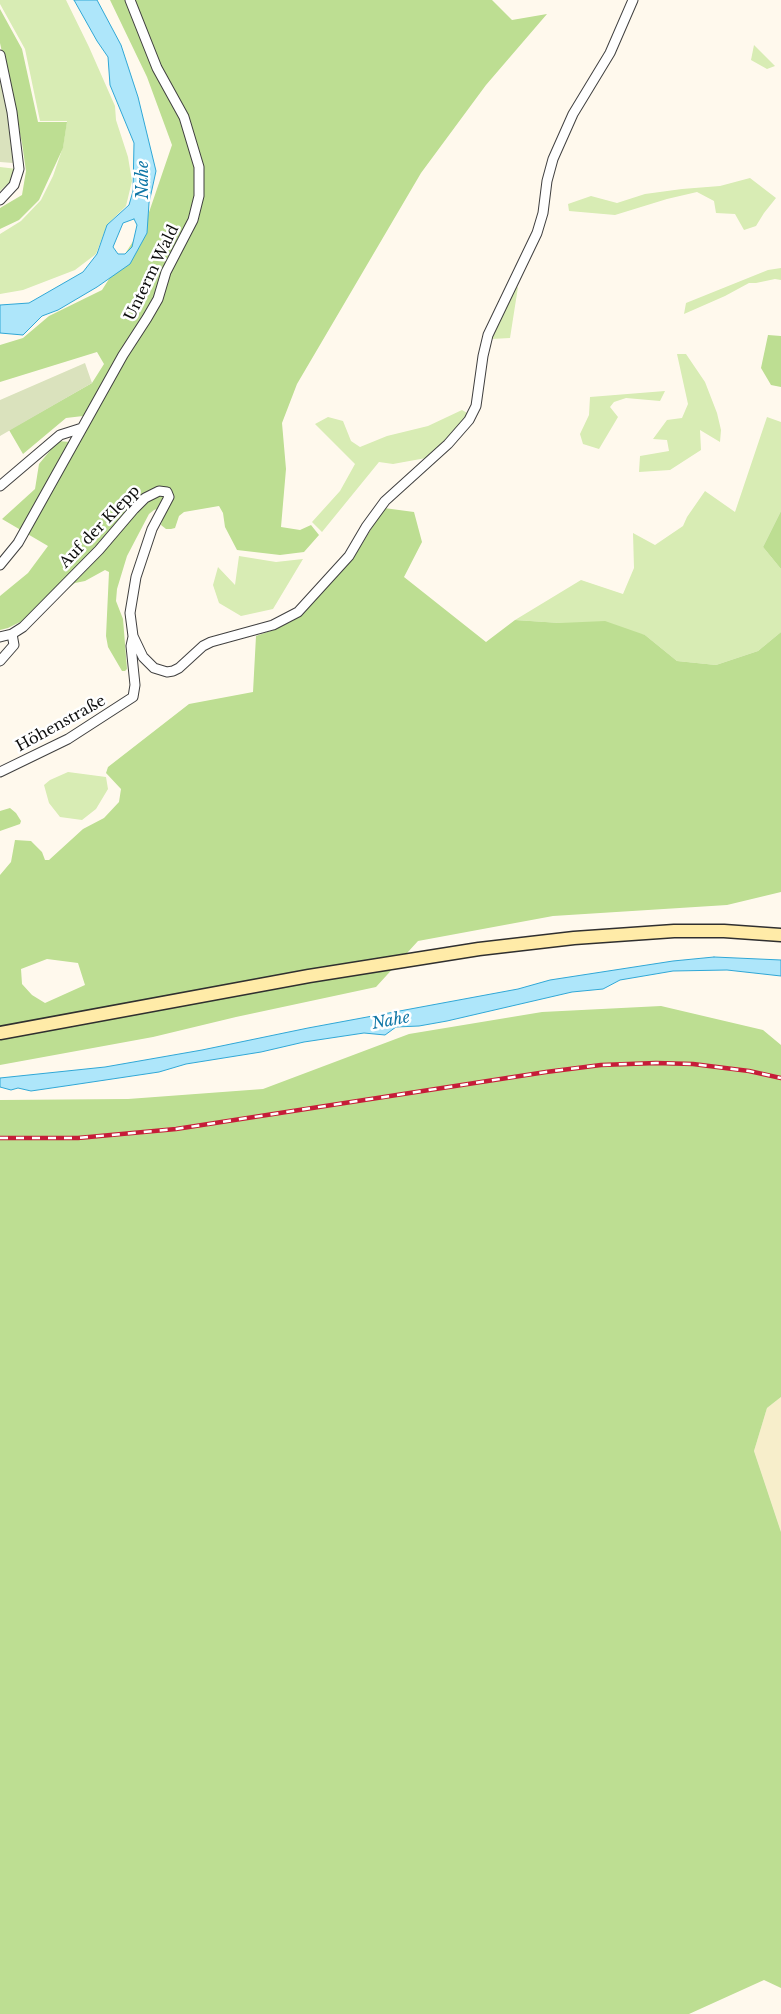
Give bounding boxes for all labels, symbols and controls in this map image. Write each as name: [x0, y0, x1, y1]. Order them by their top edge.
water label: Nahe: [133, 161, 153, 199]
street label: Unterm Wald: [121, 222, 183, 324]
street label: Auf der Klepp: [56, 482, 144, 572]
street label: Höhenstraße: [13, 692, 109, 756]
water label: Nahe: [370, 1008, 412, 1034]

